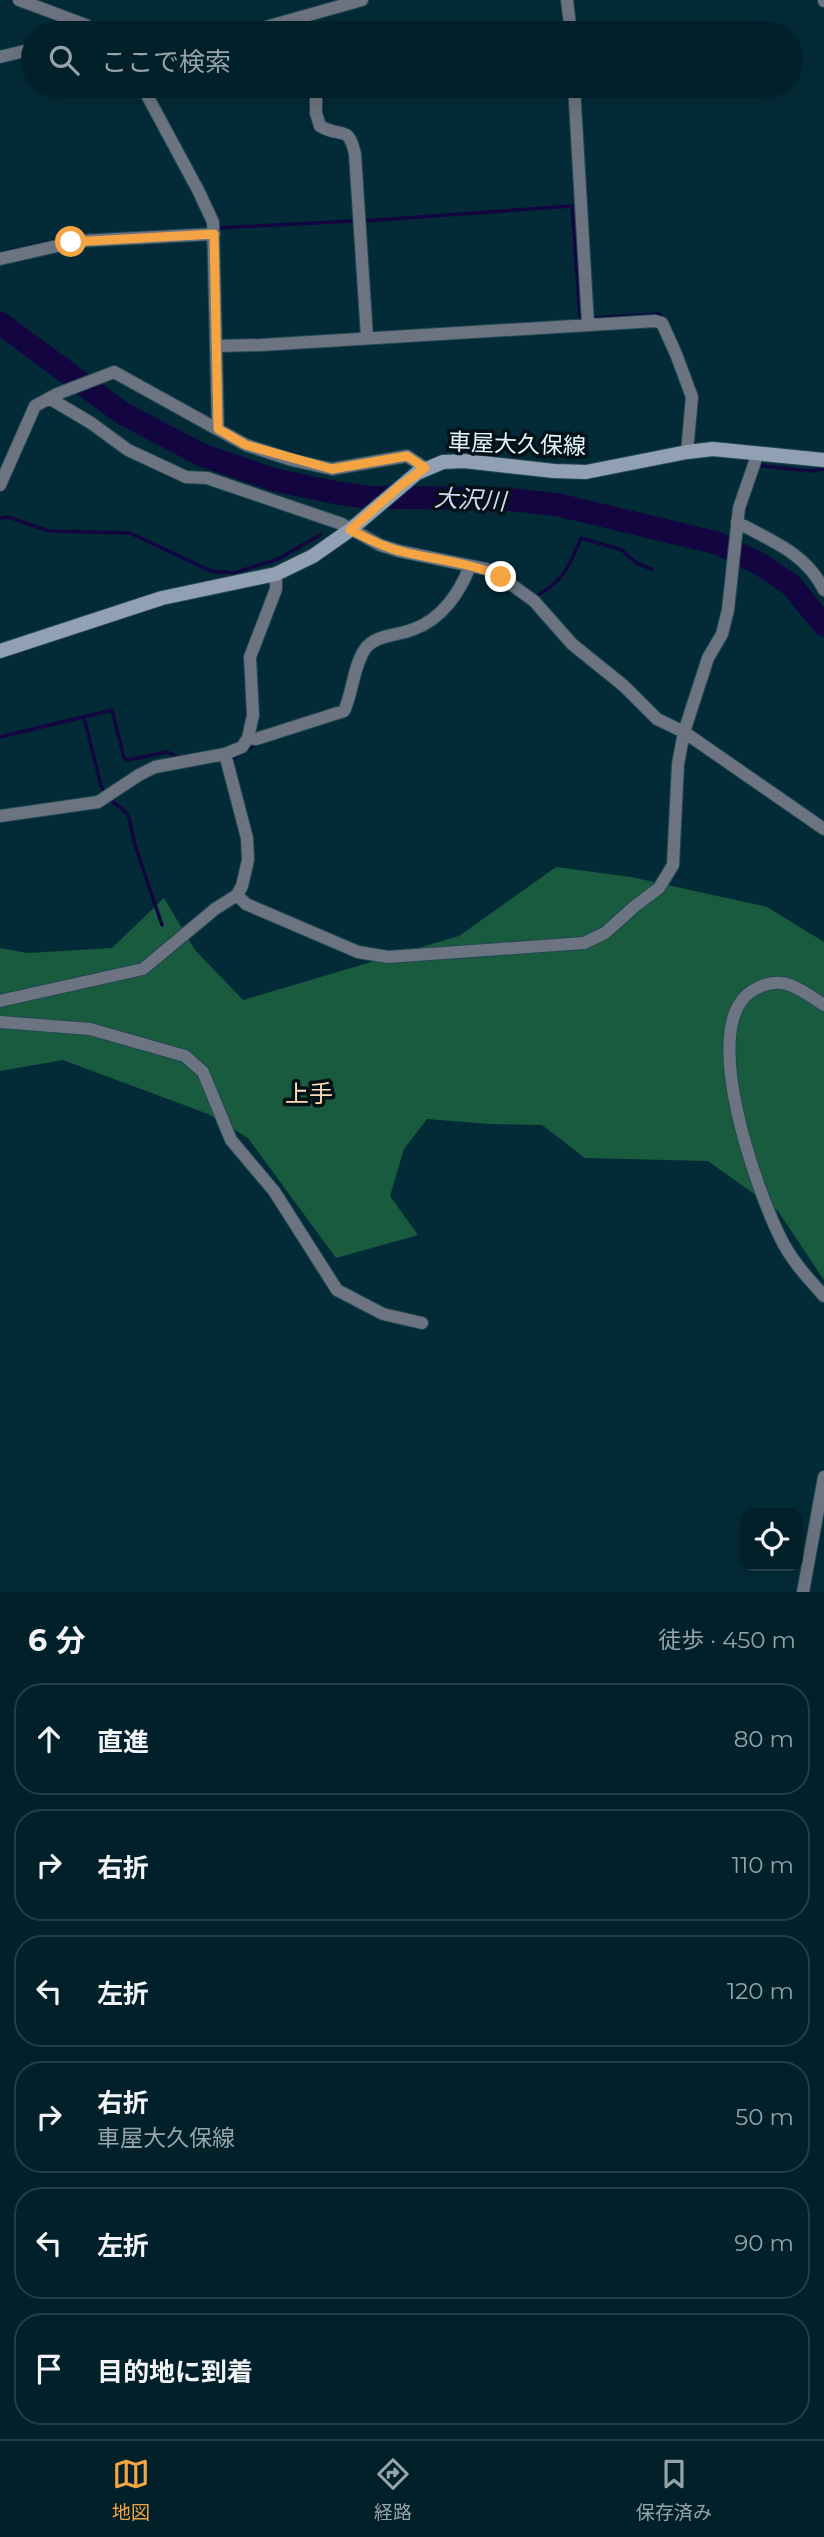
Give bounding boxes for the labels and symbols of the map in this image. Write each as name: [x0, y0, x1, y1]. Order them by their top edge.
route start: [55, 226, 86, 257]
street label: 車屋大久保線: [448, 428, 586, 460]
water label: 大沢川: [433, 483, 510, 516]
route end: [485, 561, 516, 592]
district label: 上手: [285, 1079, 333, 1108]

